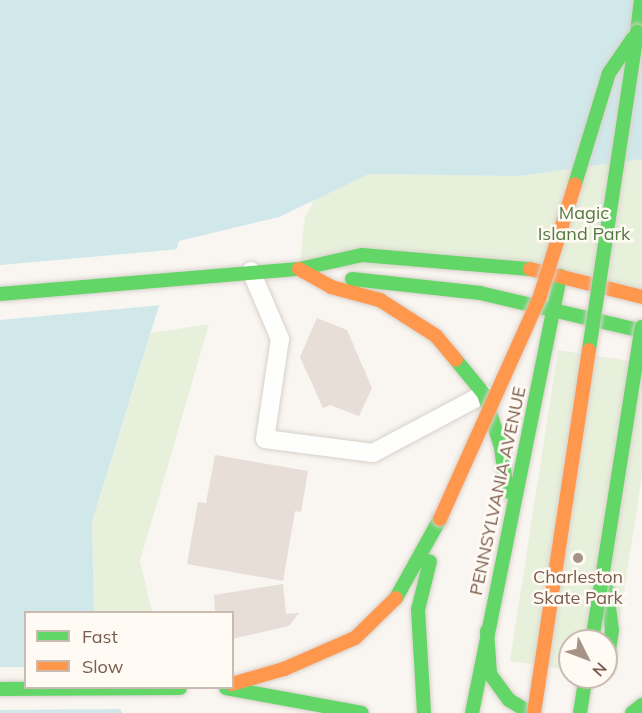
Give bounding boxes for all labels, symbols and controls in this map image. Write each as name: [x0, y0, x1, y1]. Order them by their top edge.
park label: Magic Island Park: [538, 203, 630, 246]
street label: PENNSYLVANIA AVENUE: [465, 385, 531, 597]
marker: Charleston Skate Park: [571, 551, 585, 565]
place label: Charleston Skate Park: [533, 567, 623, 610]
legend: [24, 611, 234, 689]
text: Fast: [82, 625, 118, 648]
north arrow: [558, 629, 618, 689]
text: Slow: [82, 655, 123, 678]
text: N: [588, 659, 611, 681]

